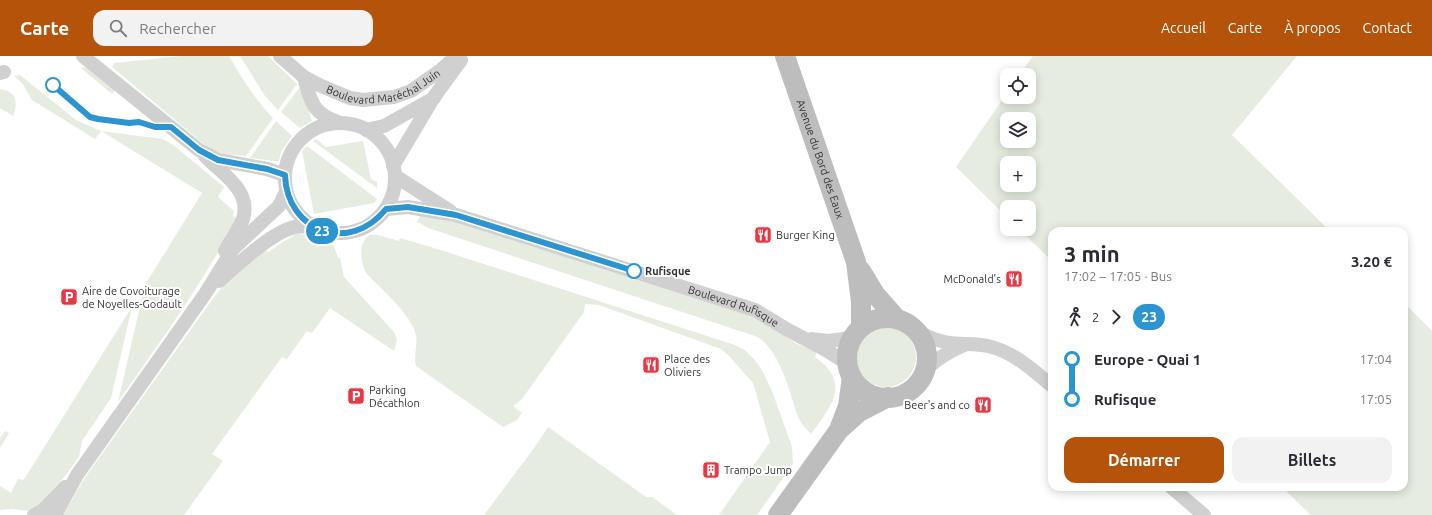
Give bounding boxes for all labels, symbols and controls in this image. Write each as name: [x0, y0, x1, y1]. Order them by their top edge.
search box: [93, 10, 373, 46]
text: Carte: [20, 17, 69, 39]
icon: search: [107, 17, 129, 39]
text: Rechercher: [139, 20, 216, 37]
text: Accueil: [1161, 20, 1206, 36]
text: Carte: [1228, 20, 1262, 36]
text: À propos: [1284, 20, 1341, 36]
text: Contact: [1363, 20, 1412, 36]
street label: Boulevard Maréchal Juin: [324, 67, 442, 106]
map controls: [1000, 68, 1036, 236]
button: locate: [1000, 68, 1036, 104]
unlabelled marker: [45, 77, 61, 93]
street label: Avenue du Bord des Eaux: [794, 98, 847, 220]
button: layers: [1000, 112, 1036, 148]
button: +: [1000, 156, 1036, 192]
button: −: [1000, 200, 1036, 236]
line badge: 23: [304, 218, 340, 244]
text: 23: [314, 223, 330, 239]
restaurant icon: Burger King: [753, 225, 773, 245]
place label: Burger King: [776, 229, 835, 241]
text: 3 min: [1064, 241, 1120, 266]
text: 3.20 €: [1351, 253, 1392, 270]
marker: Rufisque: [626, 263, 642, 279]
place label: Rufisque: [645, 265, 691, 277]
restaurant icon: McDonald's: [1004, 269, 1024, 289]
text: 17:02 – 17:05 · Bus: [1064, 269, 1172, 283]
place label: McDonald's: [943, 273, 1001, 285]
street label: Boulevard Rufisque: [687, 283, 781, 329]
place label: Aire de Covoiturage de Noyelles-Godault: [82, 285, 182, 310]
parking icon: Aire de Covoiturage de Noyelles-Godault: [59, 287, 79, 307]
icon: walk: [1064, 306, 1086, 328]
icon: forward: [1105, 306, 1127, 328]
text: 23: [1141, 309, 1157, 325]
text: 2: [1092, 310, 1099, 324]
text: Europe - Quai 1: [1094, 351, 1201, 368]
text: 17:04: [1359, 352, 1392, 366]
place label: Place des Oliviers: [664, 353, 710, 378]
restaurant icon: Place des Oliviers: [641, 355, 661, 375]
place label: Parking Décathlon: [369, 384, 420, 409]
parking icon: Parking Décathlon: [346, 386, 366, 406]
text: Rufisque: [1094, 391, 1156, 408]
text: 17:05: [1359, 392, 1392, 406]
restaurant icon: Beer's and co: [973, 395, 993, 415]
place label: Beer's and co: [904, 399, 970, 411]
button: Démarrer: [1064, 437, 1224, 483]
button: Billets: [1232, 437, 1392, 483]
building icon: Trampo Jump: [701, 460, 721, 480]
place label: Trampo Jump: [724, 464, 792, 476]

